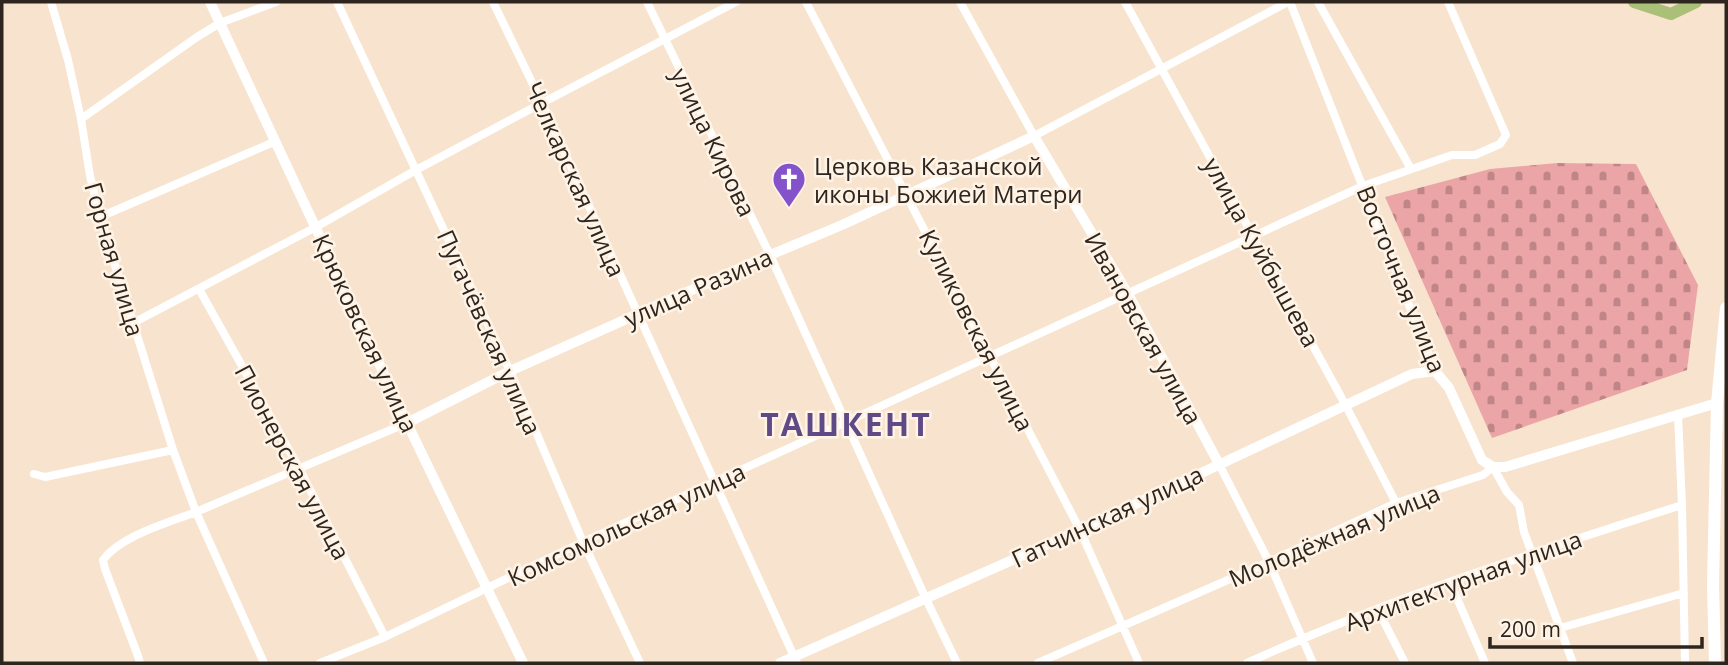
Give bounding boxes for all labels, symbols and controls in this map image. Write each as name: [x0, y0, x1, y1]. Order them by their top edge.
street label: улица Кирова: [664, 62, 764, 222]
street label: Челкарская улица: [518, 76, 634, 282]
place label: Церковь Казанской иконы Божией Матери: [814, 149, 1083, 210]
street label: улица Куйбышева: [1196, 151, 1328, 353]
church icon: Церковь Казанской иконы Божией Матери: [770, 160, 808, 209]
street label: Горная улица: [77, 178, 153, 340]
street label: Восточная улица: [1349, 180, 1455, 378]
street label: Куликовская улица: [912, 223, 1042, 437]
street label: Пугачёвская улица: [430, 224, 550, 440]
street label: Ивановская улица: [1077, 226, 1211, 430]
street label: Крюковская улица: [305, 228, 427, 438]
street label: улица Разина: [619, 240, 777, 334]
street label: Пионерская улица: [228, 359, 358, 565]
district label: ТАШКЕНТ: [760, 402, 932, 445]
street label: Комсомольская улица: [502, 454, 750, 594]
street label: Гатчинская улица: [1006, 457, 1208, 575]
street label: Молодёжная улица: [1223, 476, 1445, 594]
street label: Архитектурная улица: [1340, 522, 1586, 638]
scale bar: [1490, 606, 1702, 650]
text: 200 m: [1500, 615, 1561, 643]

